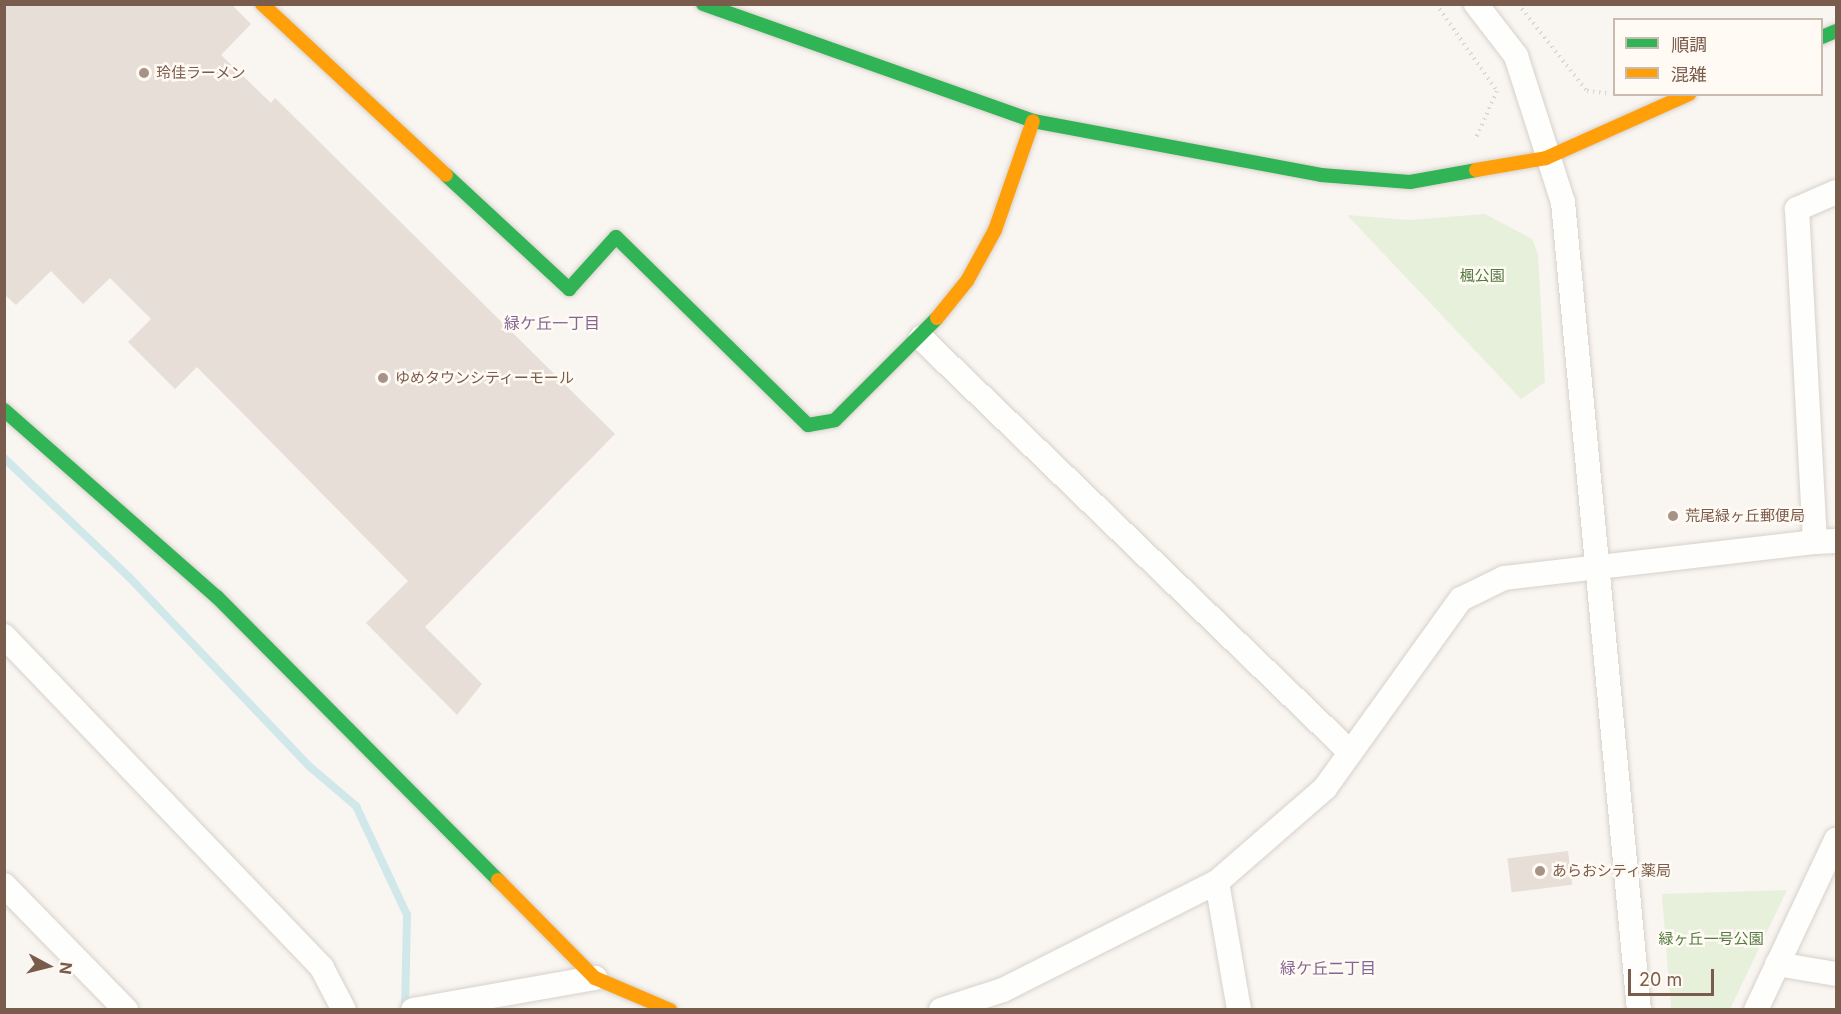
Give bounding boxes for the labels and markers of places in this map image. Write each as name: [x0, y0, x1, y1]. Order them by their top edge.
place label: 玲佳ラーメン: [156, 64, 246, 82]
marker: 玲佳ラーメン: [137, 66, 151, 80]
place label: ゆめタウンシティーモール: [395, 369, 575, 387]
marker: ゆめタウンシティーモール: [376, 371, 390, 385]
place label: 荒尾緑ヶ丘郵便局: [1685, 507, 1805, 525]
marker: 荒尾緑ヶ丘郵便局: [1666, 509, 1680, 523]
place label: あらおシティ薬局: [1552, 862, 1672, 880]
marker: あらおシティ薬局: [1533, 864, 1547, 878]

